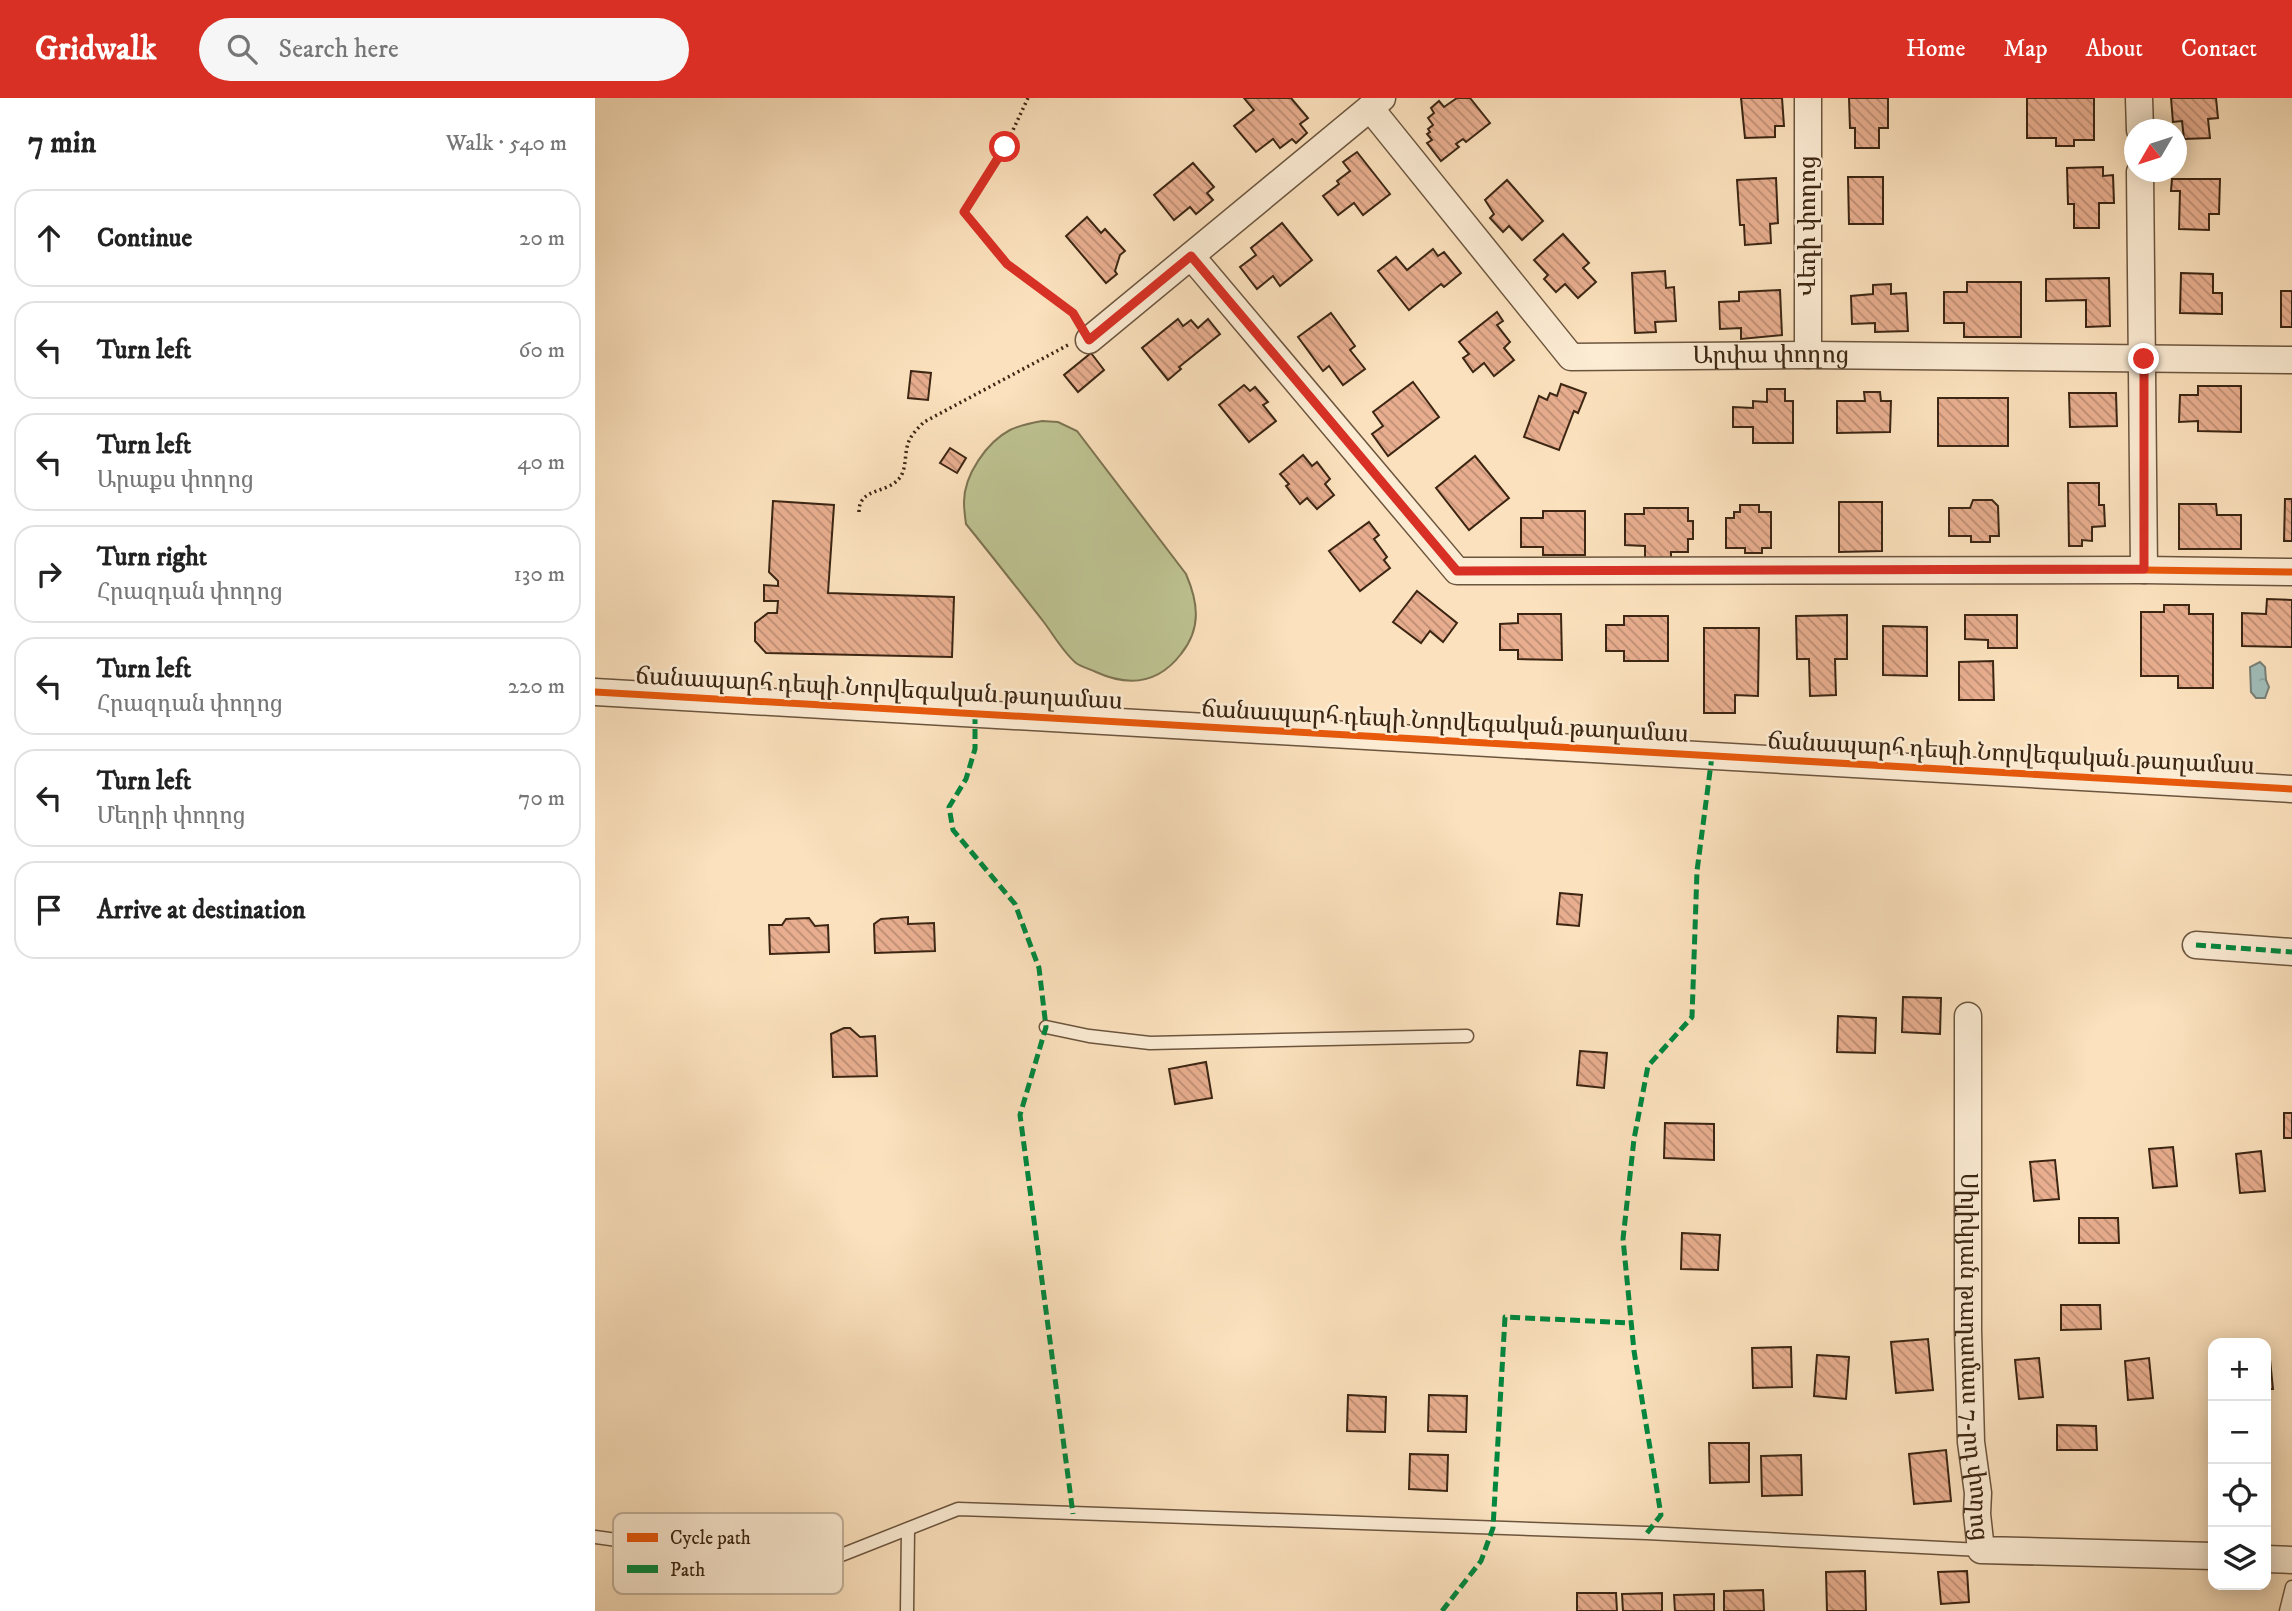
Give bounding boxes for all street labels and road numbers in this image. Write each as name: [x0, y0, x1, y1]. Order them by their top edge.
street label: Վեդի փողոց: [1793, 156, 1823, 296]
street label: Արփա փողոց: [1693, 340, 1849, 371]
street label: ճանապարհ դեպի Նորվեգական թաղամաս: [635, 661, 1123, 717]
street label: ճանապարհ դեպի Նորվեգական թաղամաս: [1201, 694, 1689, 750]
street label: ճանապարհ դեպի Նորվեգական թաղամաս: [1767, 726, 2255, 782]
street label: Սիլիկյան թաղամաս 7-րդ փողոց: [1953, 1173, 1995, 1542]

